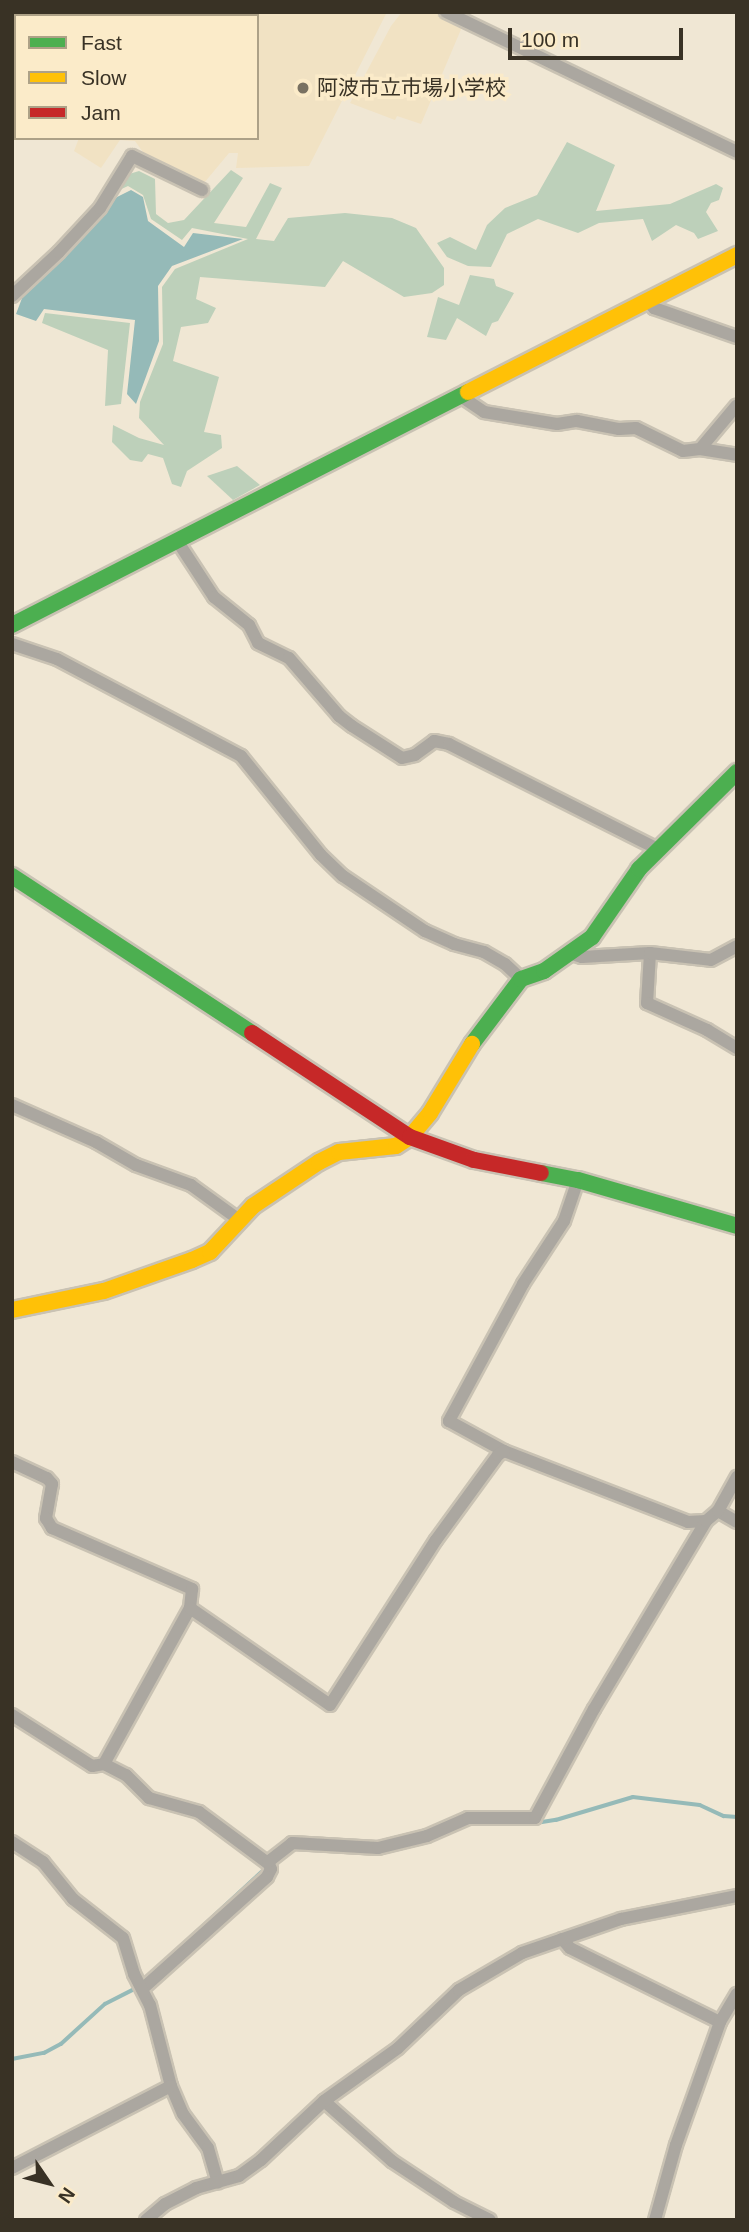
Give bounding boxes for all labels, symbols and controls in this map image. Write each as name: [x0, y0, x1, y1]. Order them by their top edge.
legend: [14, 14, 259, 140]
scale bar: [511, 14, 686, 58]
text: 100 m: [521, 28, 579, 51]
text: Fast: [81, 31, 122, 54]
text: Slow: [81, 66, 127, 89]
place label: 阿波市立市場小学校: [317, 75, 506, 101]
marker: 阿波市立市場小学校: [295, 80, 311, 96]
text: Jam: [81, 101, 121, 124]
north arrow: [14, 2148, 84, 2218]
text: N: [54, 2184, 79, 2207]

